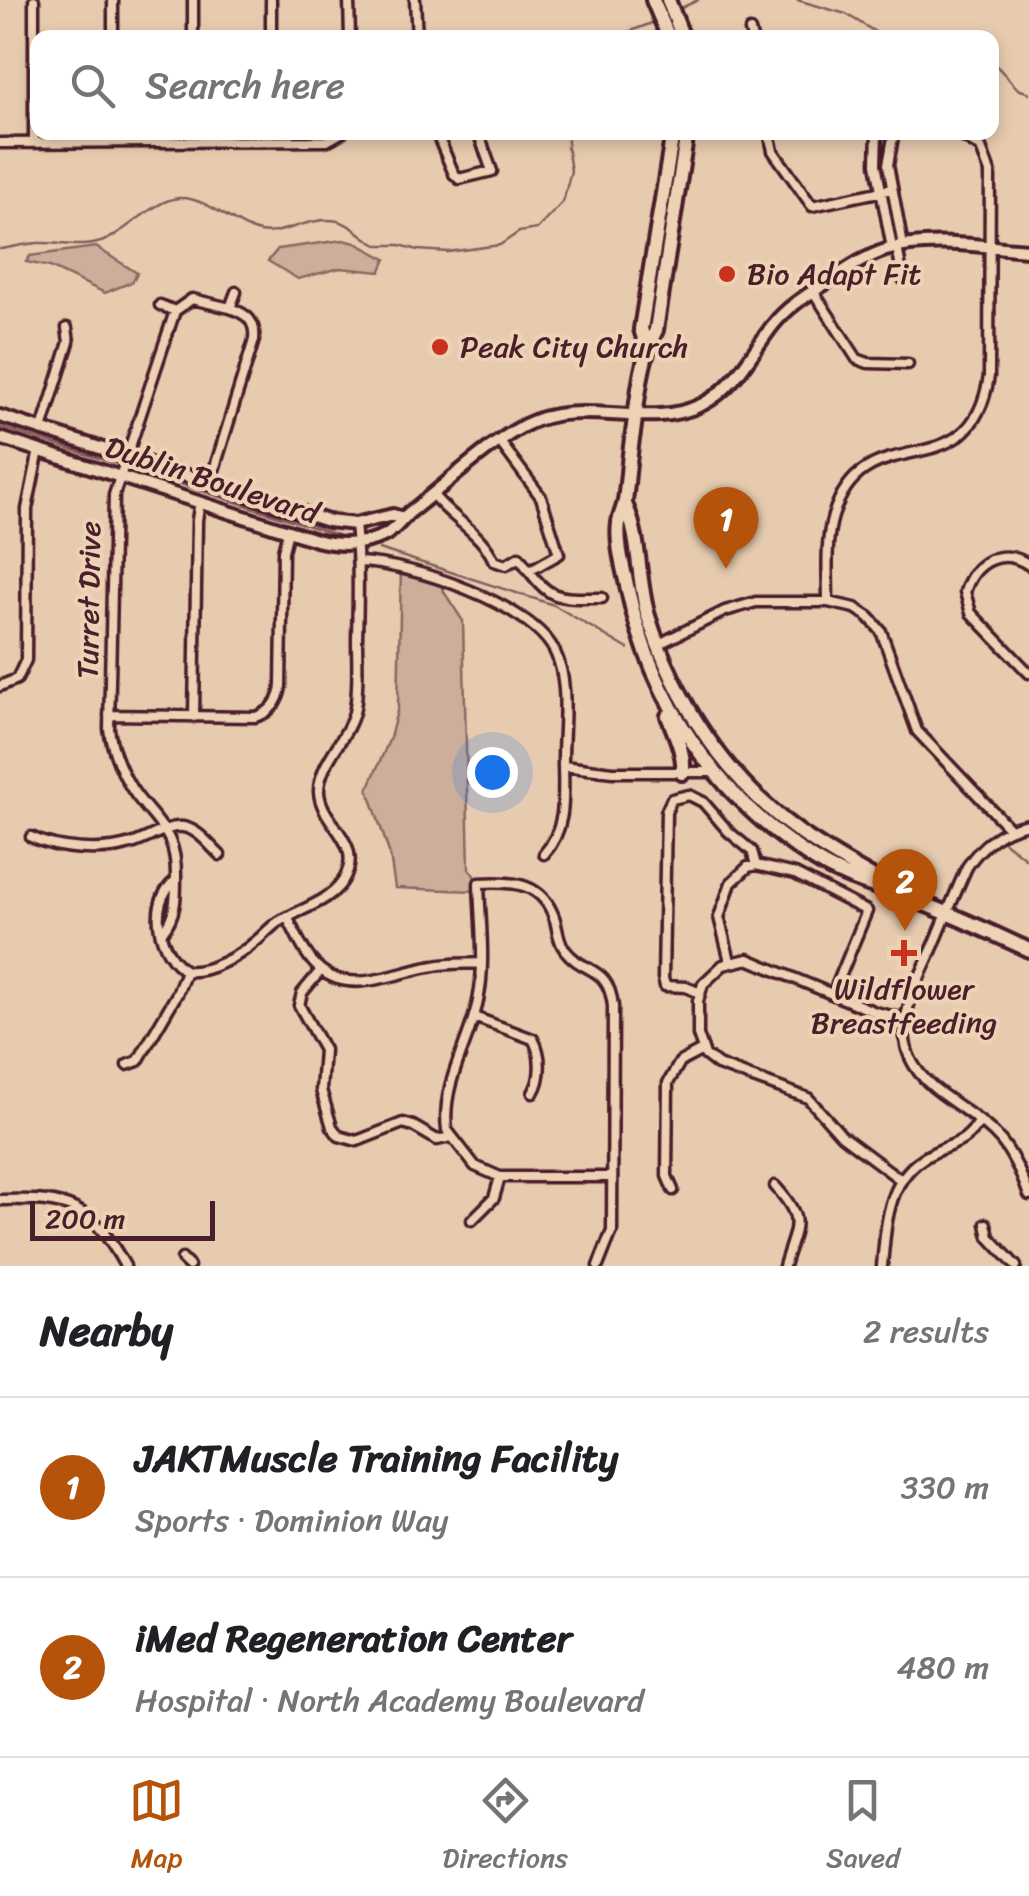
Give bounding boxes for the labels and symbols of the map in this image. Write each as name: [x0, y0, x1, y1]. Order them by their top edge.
place label: Bio Adapt Fit: [747, 247, 921, 301]
marker: Bio Adapt Fit: [716, 263, 738, 285]
place label: Peak City Church: [460, 320, 688, 374]
marker: Peak City Church: [429, 336, 451, 358]
street label: Dublin Boulevard: [98, 420, 328, 541]
pin: 1: [694, 486, 758, 569]
street label: Turret Drive: [61, 521, 117, 679]
your location: [467, 747, 518, 798]
pin: 2: [872, 848, 938, 931]
marker: Wildflower Breastfeeding: [891, 940, 917, 966]
place label: Wildflower Breastfeeding: [811, 962, 997, 1050]
scale bar: [30, 1196, 215, 1240]

